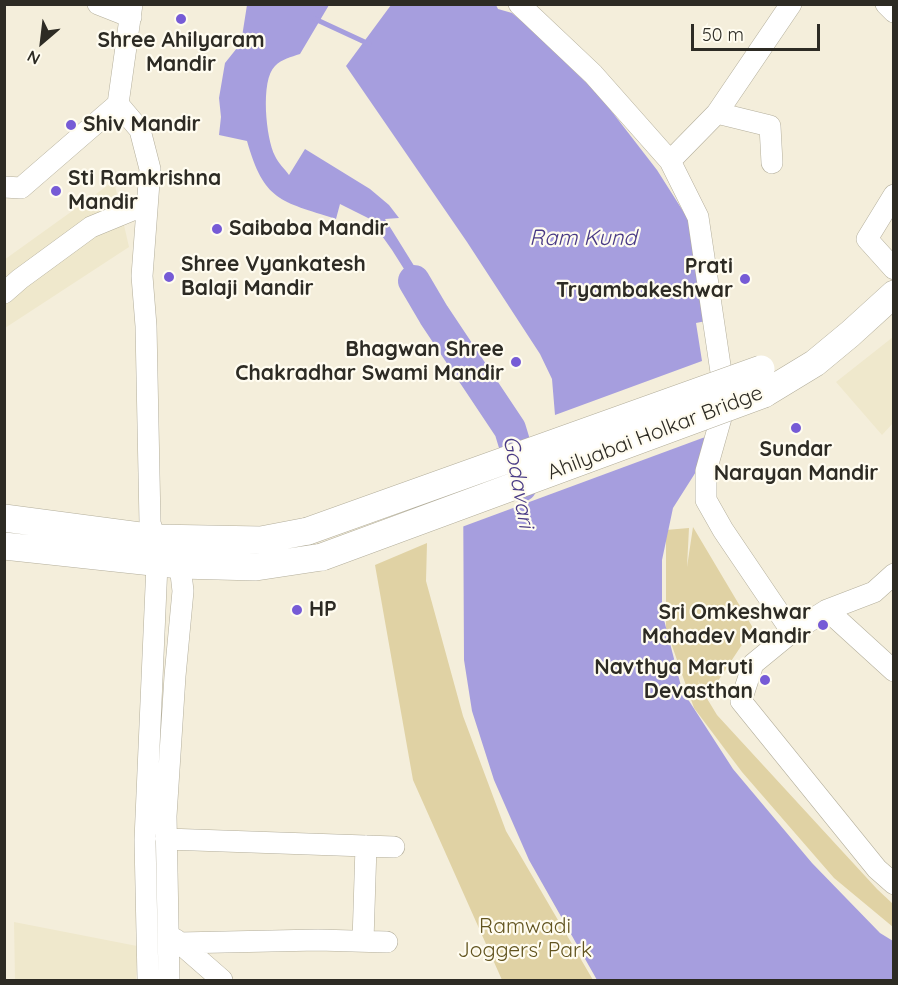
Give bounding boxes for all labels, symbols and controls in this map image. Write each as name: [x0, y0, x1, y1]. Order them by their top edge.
north arrow: [12, 12, 72, 72]
marker: Shree Ahilyaram Mandir: [174, 12, 188, 26]
scale bar: [694, 12, 823, 50]
text: 50 m: [702, 23, 744, 46]
place label: Shree Ahilyaram Mandir: [97, 28, 265, 78]
text: N: [24, 46, 43, 69]
place label: Shiv Mandir: [83, 112, 201, 138]
marker: Shiv Mandir: [64, 118, 78, 132]
place label: Sti Ramkrishna Mandir: [68, 166, 221, 216]
marker: Sti Ramkrishna Mandir: [49, 184, 63, 198]
place label: Saibaba Mandir: [229, 216, 388, 242]
marker: Saibaba Mandir: [210, 222, 224, 236]
water label: Ram Kund: [529, 225, 637, 251]
place label: Shree Vyankatesh Balaji Mandir: [181, 252, 366, 302]
place label: Prati Tryambakeshwar: [556, 254, 733, 304]
marker: Shree Vyankatesh Balaji Mandir: [162, 270, 176, 284]
marker: Prati Tryambakeshwar: [738, 272, 752, 286]
place label: Bhagwan Shree Chakradhar Swami Mandir: [235, 337, 504, 387]
marker: Bhagwan Shree Chakradhar Swami Mandir: [509, 355, 523, 369]
street label: Ahilyabai Holkar Bridge: [544, 380, 766, 486]
marker: Sundar Narayan Mandir: [789, 421, 803, 435]
water label: Godavari: [497, 434, 539, 530]
place label: Sundar Narayan Mandir: [714, 437, 878, 487]
place label: HP: [309, 597, 337, 623]
place label: Sri Omkeshwar Mahadev Mandir: [642, 600, 811, 650]
marker: HP: [290, 603, 304, 617]
marker: Sri Omkeshwar Mahadev Mandir: [816, 618, 830, 632]
place label: Navthya Maruti Devasthan: [594, 655, 753, 705]
marker: Navthya Maruti Devasthan: [758, 673, 772, 687]
park label: Ramwadi Joggers' Park: [458, 914, 592, 964]

